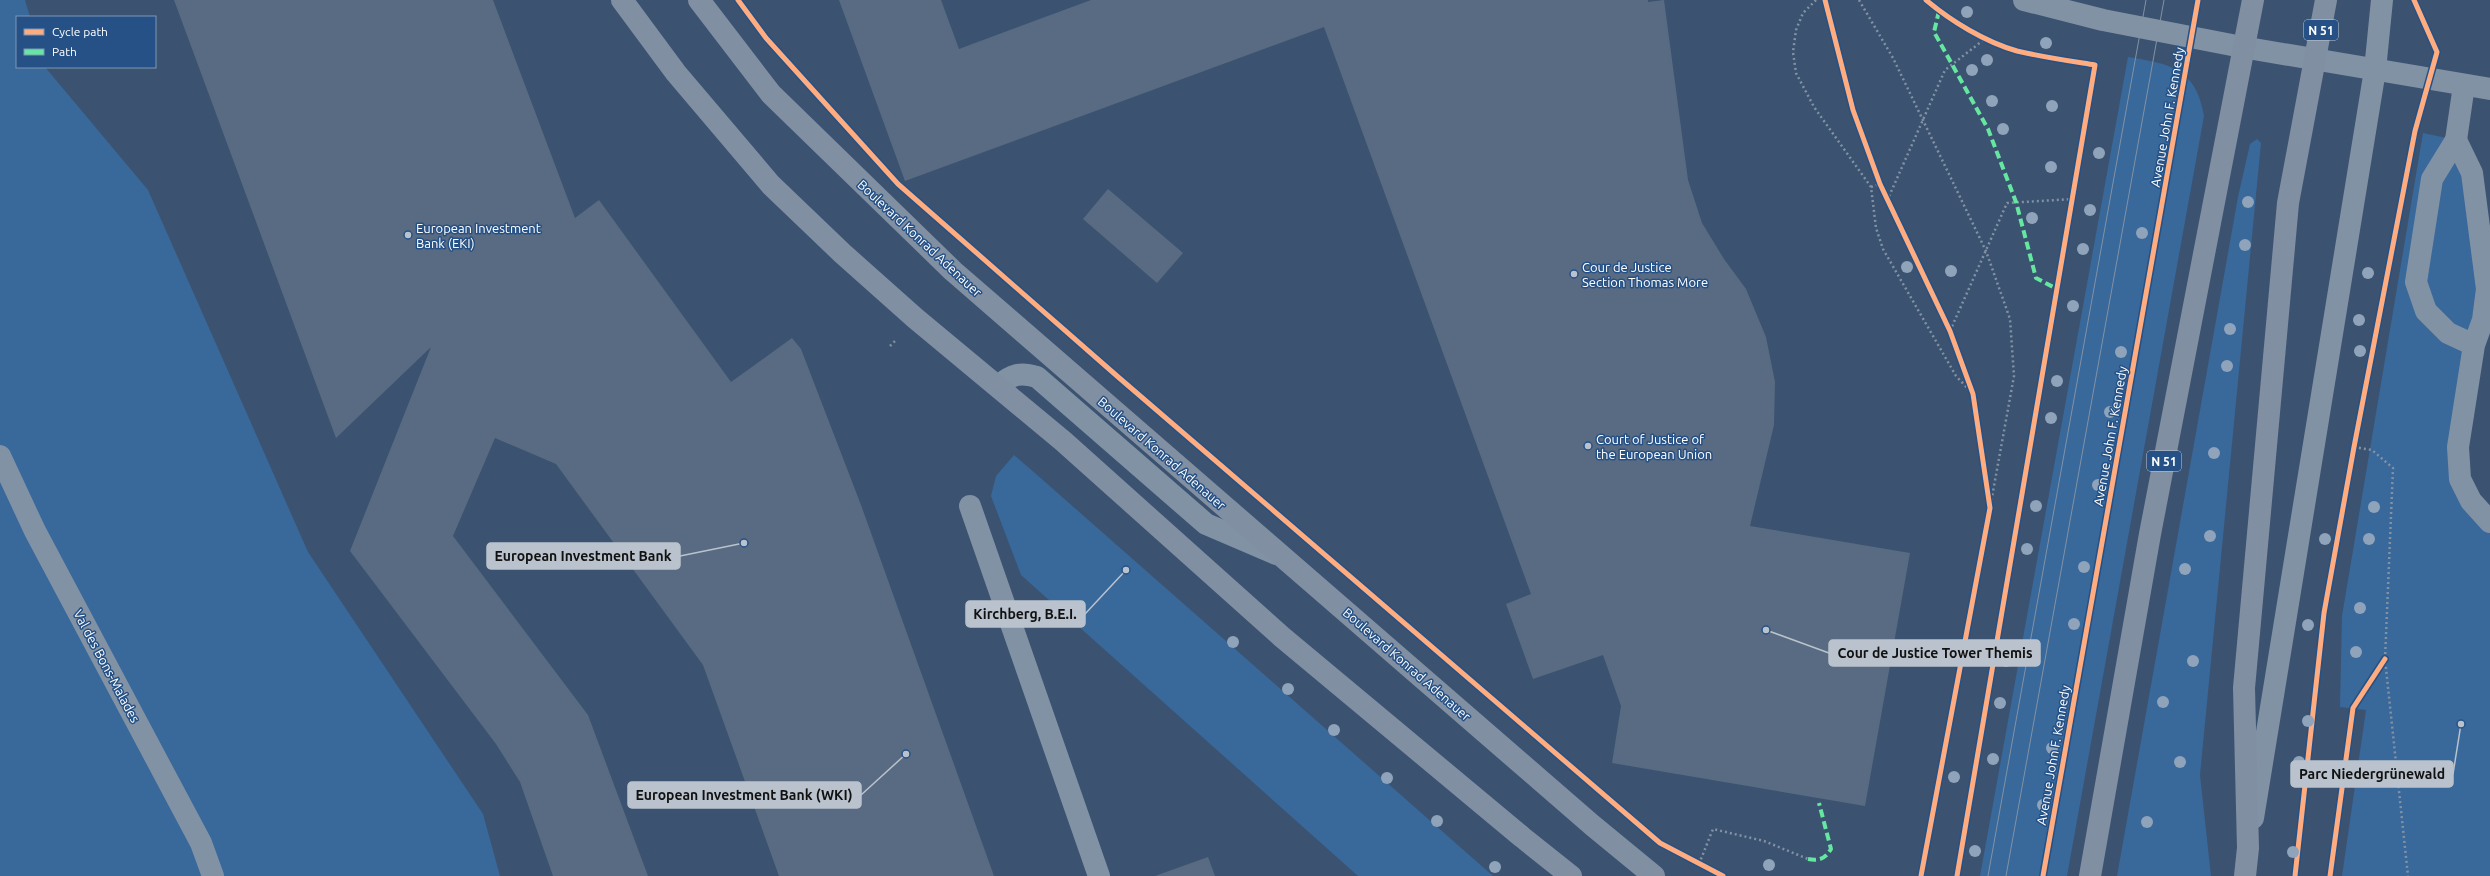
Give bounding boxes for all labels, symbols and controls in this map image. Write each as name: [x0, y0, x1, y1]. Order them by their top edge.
legend: [16, 16, 156, 68]
road number: N 51: [2304, 20, 2338, 40]
text: Cycle path: [52, 25, 108, 38]
text: Path: [52, 45, 77, 58]
street label: Avenue John F. Kennedy: [2148, 46, 2186, 188]
street label: Boulevard Konrad Adenauer: [855, 177, 985, 299]
place label: European Investment Bank (EKI): [416, 221, 541, 251]
marker: European Investment Bank (EKI): [403, 230, 413, 240]
place label: Cour de Justice Section Thomas More: [1582, 260, 1708, 289]
marker: Cour de Justice Section Thomas More: [1569, 269, 1579, 279]
street label: Avenue John F. Kennedy: [2091, 365, 2129, 507]
street label: Boulevard Konrad Adenauer: [1095, 394, 1229, 512]
place label: Court of Justice of the European Union: [1596, 432, 1712, 461]
marker: Court of Justice of the European Union: [1583, 441, 1593, 451]
road number: N 51: [2147, 451, 2181, 471]
callout: European Investment Bank: [487, 543, 680, 569]
text: European Investment Bank: [494, 548, 672, 564]
callout: Kirchberg, B.E.I.: [966, 601, 1085, 627]
street label: Boulevard Konrad Adenauer: [1340, 605, 1474, 723]
text: Kirchberg, B.E.I.: [973, 606, 1077, 622]
street label: Val des Bons-Malades: [71, 607, 143, 725]
callout: Cour de Justice Tower Themis: [1829, 640, 2040, 666]
text: Cour de Justice Tower Themis: [1837, 645, 2033, 661]
street label: Avenue John F. Kennedy: [2034, 684, 2072, 826]
callout: Parc Niedergrünewald: [2291, 761, 2453, 787]
text: Parc Niedergrünewald: [2299, 766, 2445, 782]
callout: European Investment Bank (WKI): [628, 782, 861, 808]
text: European Investment Bank (WKI): [635, 787, 853, 803]

